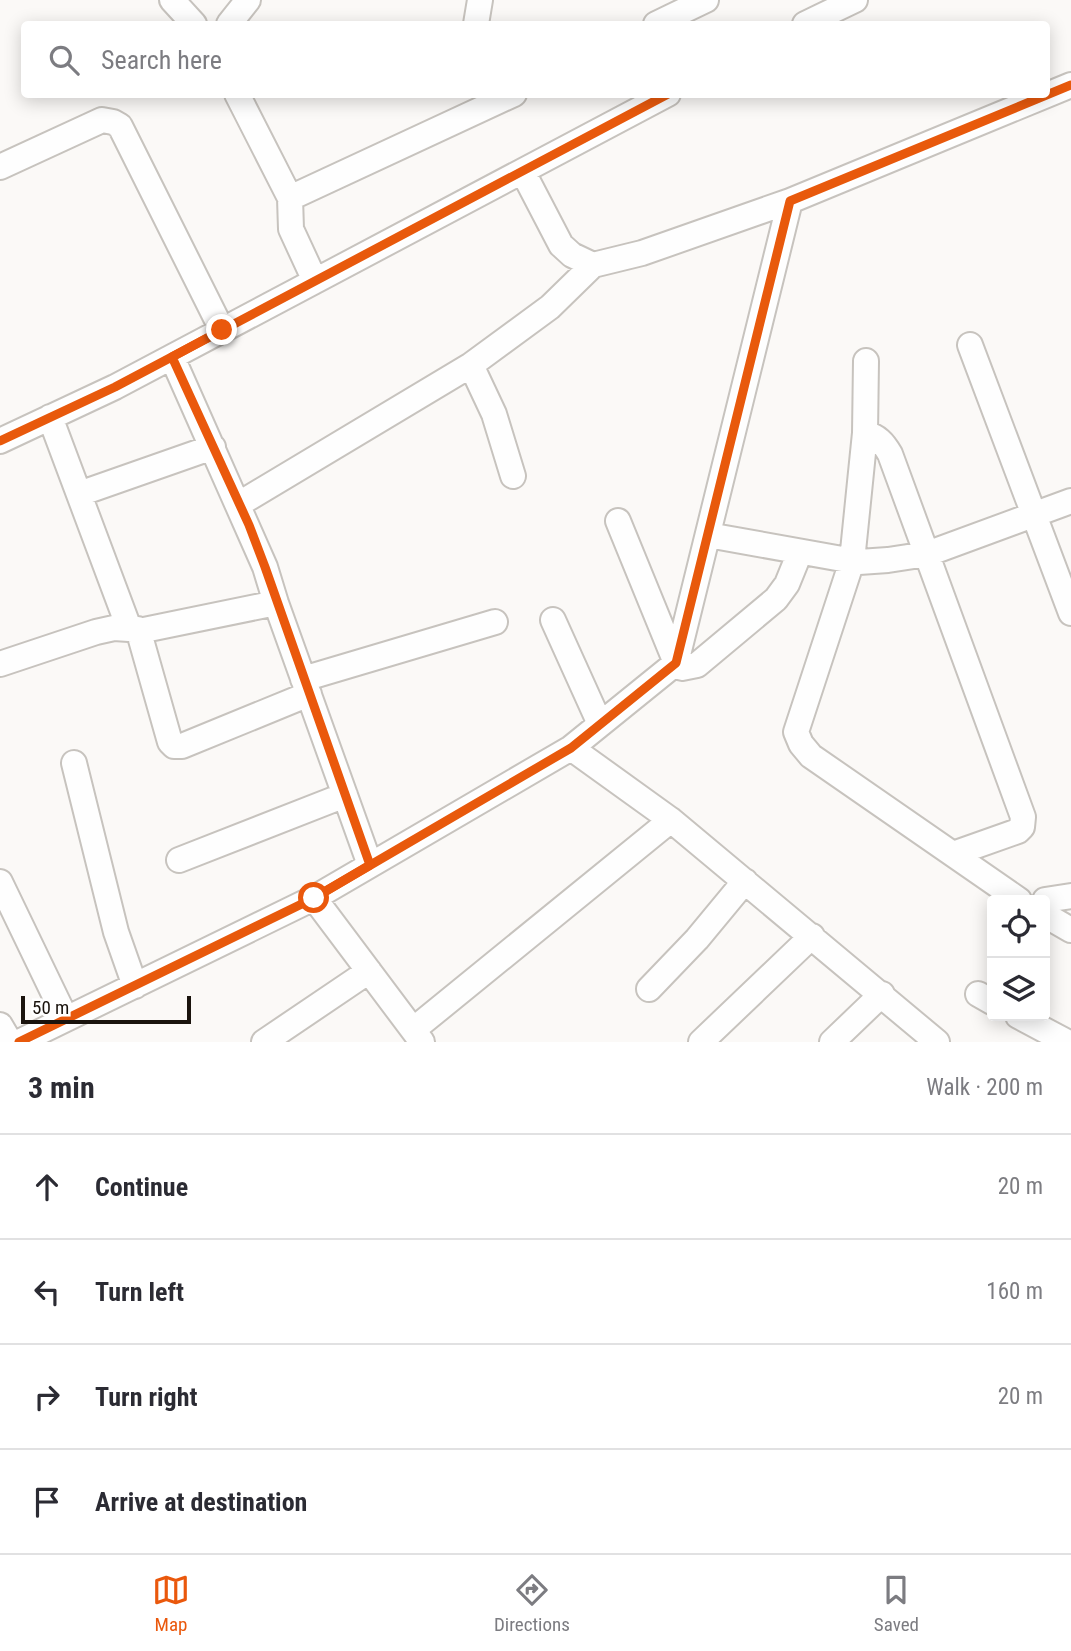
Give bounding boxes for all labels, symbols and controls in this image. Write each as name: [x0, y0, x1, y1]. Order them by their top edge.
search box: [21, 21, 1050, 98]
icon: search: [45, 41, 83, 79]
text: Search here: [101, 45, 222, 75]
route end: [206, 314, 237, 345]
route start: [298, 882, 329, 913]
map controls: [987, 895, 1050, 1021]
button: locate: [987, 895, 1050, 958]
button: layers: [987, 958, 1050, 1021]
scale bar: [21, 993, 191, 1025]
text: 50 m: [32, 996, 69, 1019]
text: 3 min: [28, 1070, 95, 1105]
text: Walk · 200 m: [926, 1074, 1043, 1101]
icon: ahead: [28, 1168, 66, 1206]
text: Continue: [95, 1172, 188, 1202]
text: 20 m: [998, 1173, 1043, 1200]
icon: left: [28, 1273, 66, 1311]
text: Turn left: [95, 1277, 184, 1307]
text: 160 m: [986, 1278, 1043, 1305]
icon: right: [28, 1378, 66, 1416]
text: Turn right: [95, 1382, 197, 1412]
text: 20 m: [998, 1383, 1043, 1410]
icon: arrive: [28, 1483, 66, 1521]
text: Arrive at destination: [95, 1487, 307, 1517]
tab: Map: [152, 1571, 190, 1636]
tab: Directions: [494, 1571, 570, 1636]
tab: Saved: [874, 1571, 919, 1636]

